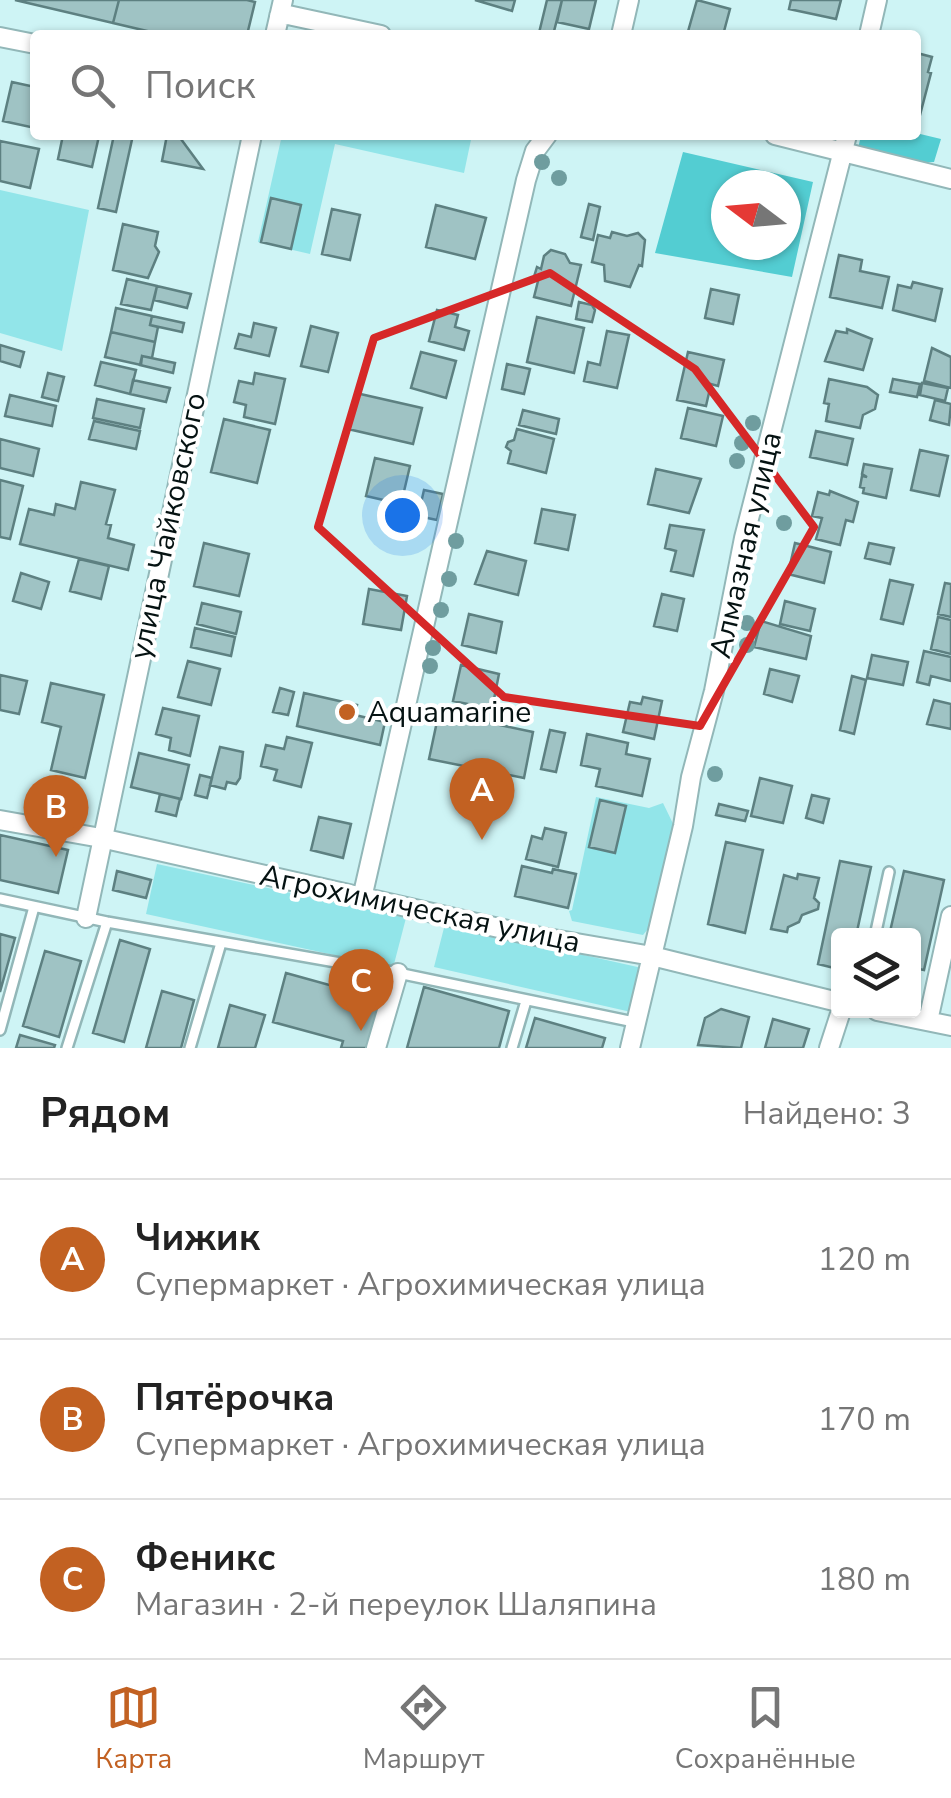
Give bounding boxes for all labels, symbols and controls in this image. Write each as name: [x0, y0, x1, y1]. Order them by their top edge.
search box: [30, 30, 921, 140]
icon: search: [65, 58, 120, 113]
text: Поиск: [145, 60, 255, 111]
north arrow: [711, 170, 801, 260]
street label: улица Чайковского: [120, 389, 216, 663]
street label: Алмазная улица: [700, 428, 792, 662]
your location: [377, 490, 428, 541]
place label: Aquamarine: [367, 692, 531, 733]
marker: Aquamarine: [336, 701, 358, 723]
pin: A: [450, 758, 514, 840]
pin: B: [23, 774, 88, 857]
street label: Агрохимическая улица: [256, 855, 584, 963]
map controls: [831, 928, 921, 1018]
button: layers: [831, 928, 921, 1018]
pin: C: [328, 948, 394, 1031]
text: Рядом: [40, 1085, 170, 1142]
text: Найдено: 3: [743, 1092, 911, 1135]
text: Чижик: [135, 1212, 260, 1263]
text: A: [61, 1238, 84, 1281]
text: 120 m: [818, 1238, 911, 1281]
text: Супермаркет · Агрохимическая улица: [135, 1263, 706, 1306]
text: Пятёрочка: [135, 1372, 335, 1423]
text: B: [61, 1398, 84, 1441]
text: 170 m: [818, 1398, 911, 1441]
text: Супермаркет · Агрохимическая улица: [135, 1423, 706, 1466]
text: Феникс: [135, 1532, 276, 1583]
text: C: [62, 1558, 83, 1601]
text: 180 m: [818, 1558, 911, 1601]
text: Магазин · 2-й переулок Шаляпина: [135, 1583, 657, 1626]
tab: Карта: [95, 1680, 172, 1778]
tab: Маршрут: [363, 1680, 484, 1778]
tab: Сохранённые: [675, 1680, 856, 1778]

